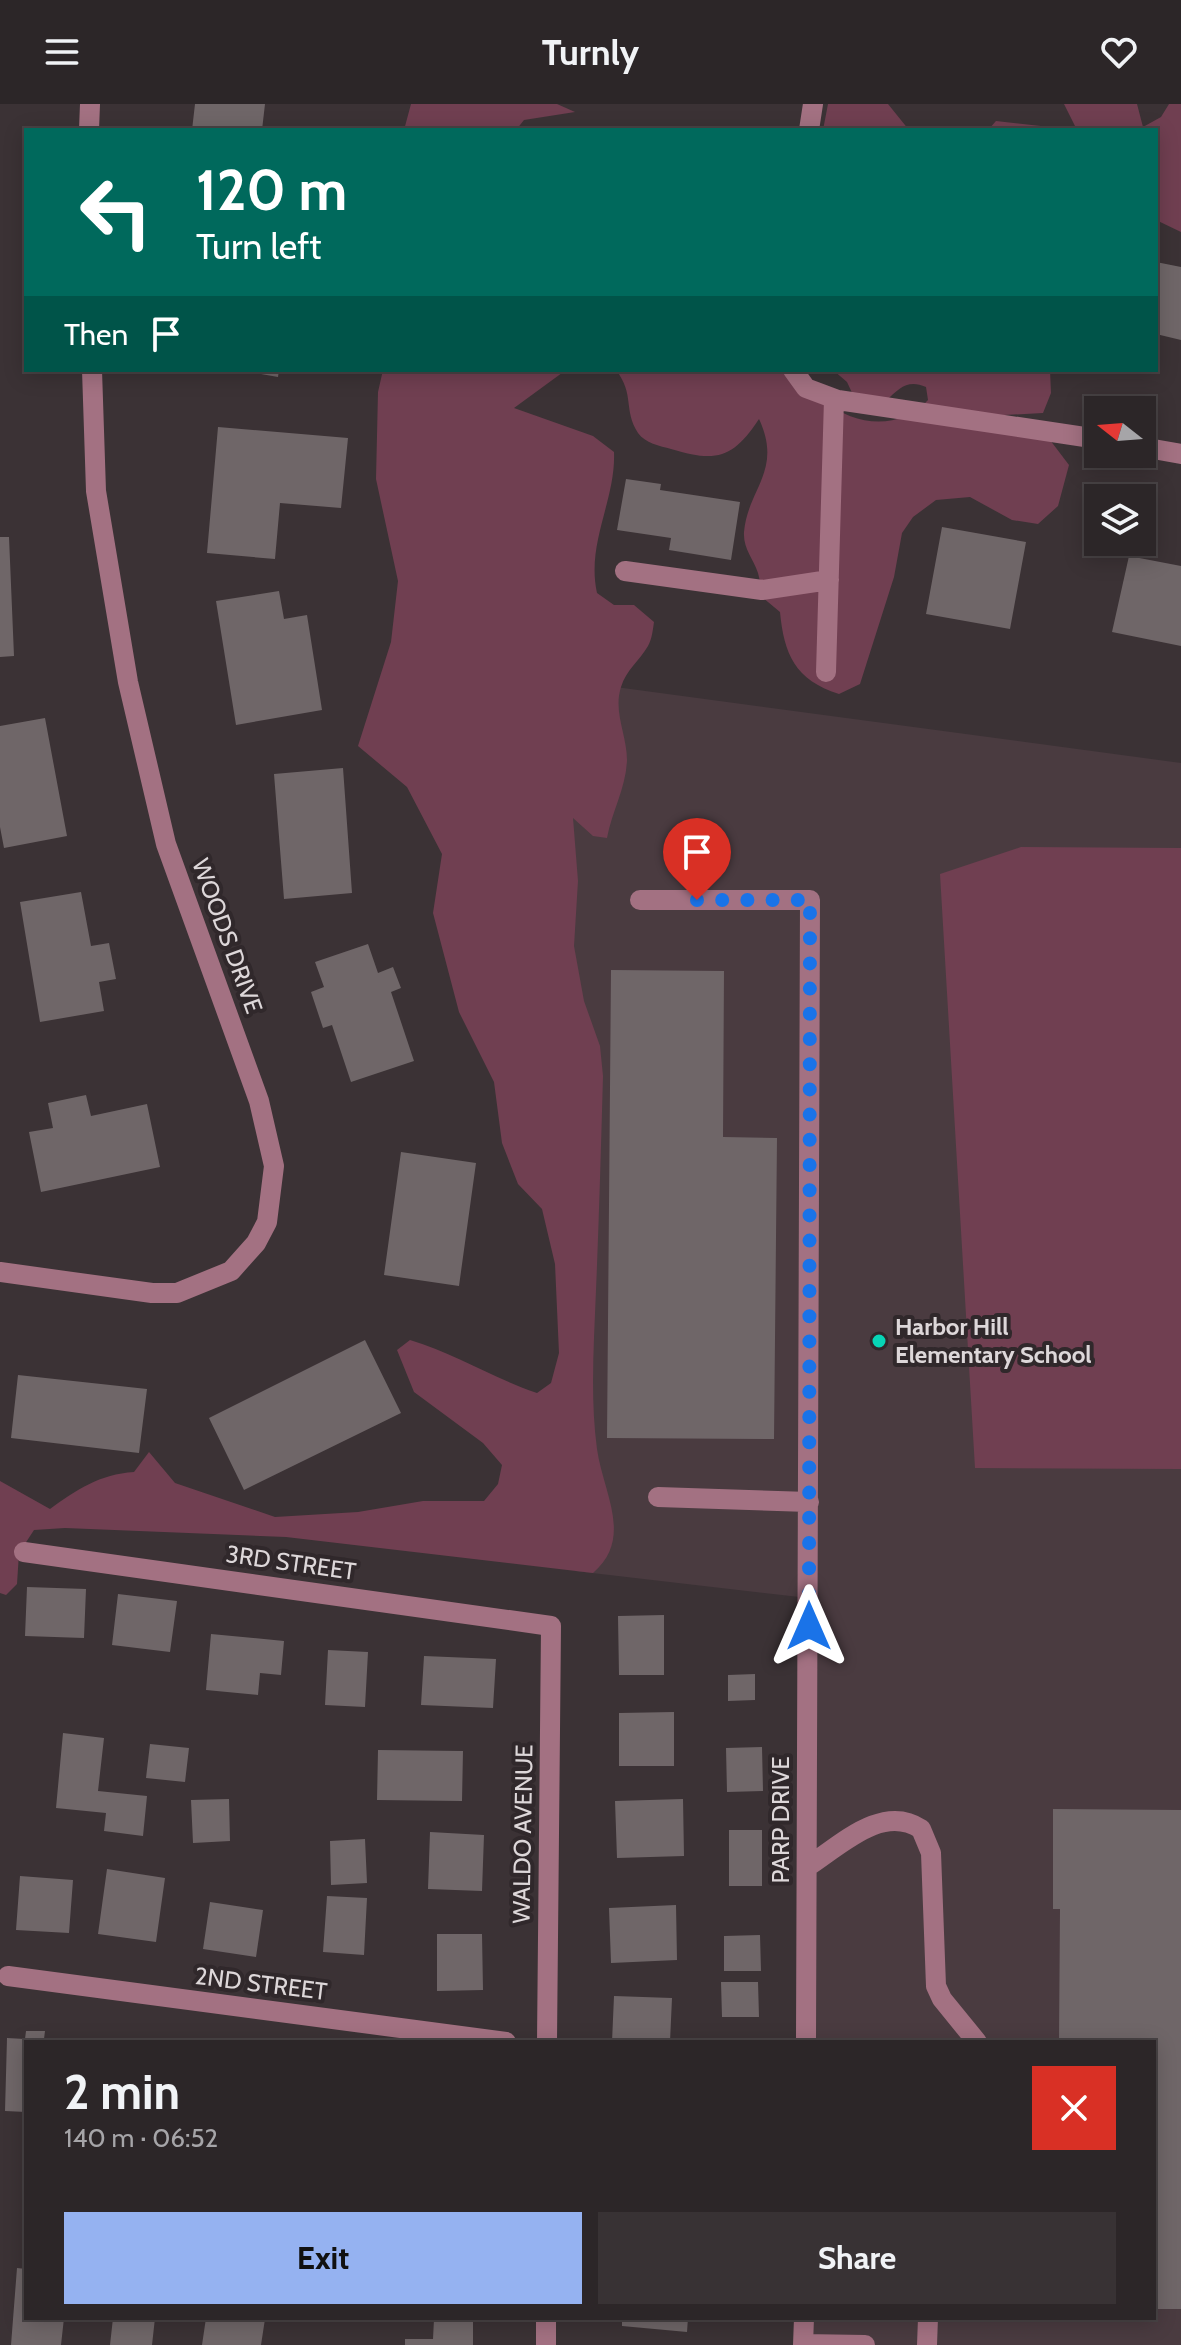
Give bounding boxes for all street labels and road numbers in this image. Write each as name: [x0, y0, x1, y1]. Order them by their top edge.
street label: WOODS DRIVE: [186, 855, 269, 1017]
street label: 3RD STREET: [224, 1539, 358, 1586]
street label: WALDO AVENUE: [506, 1744, 539, 1924]
street label: PARP DRIVE: [766, 1756, 795, 1884]
street label: 2ND STREET: [193, 1961, 329, 2006]

